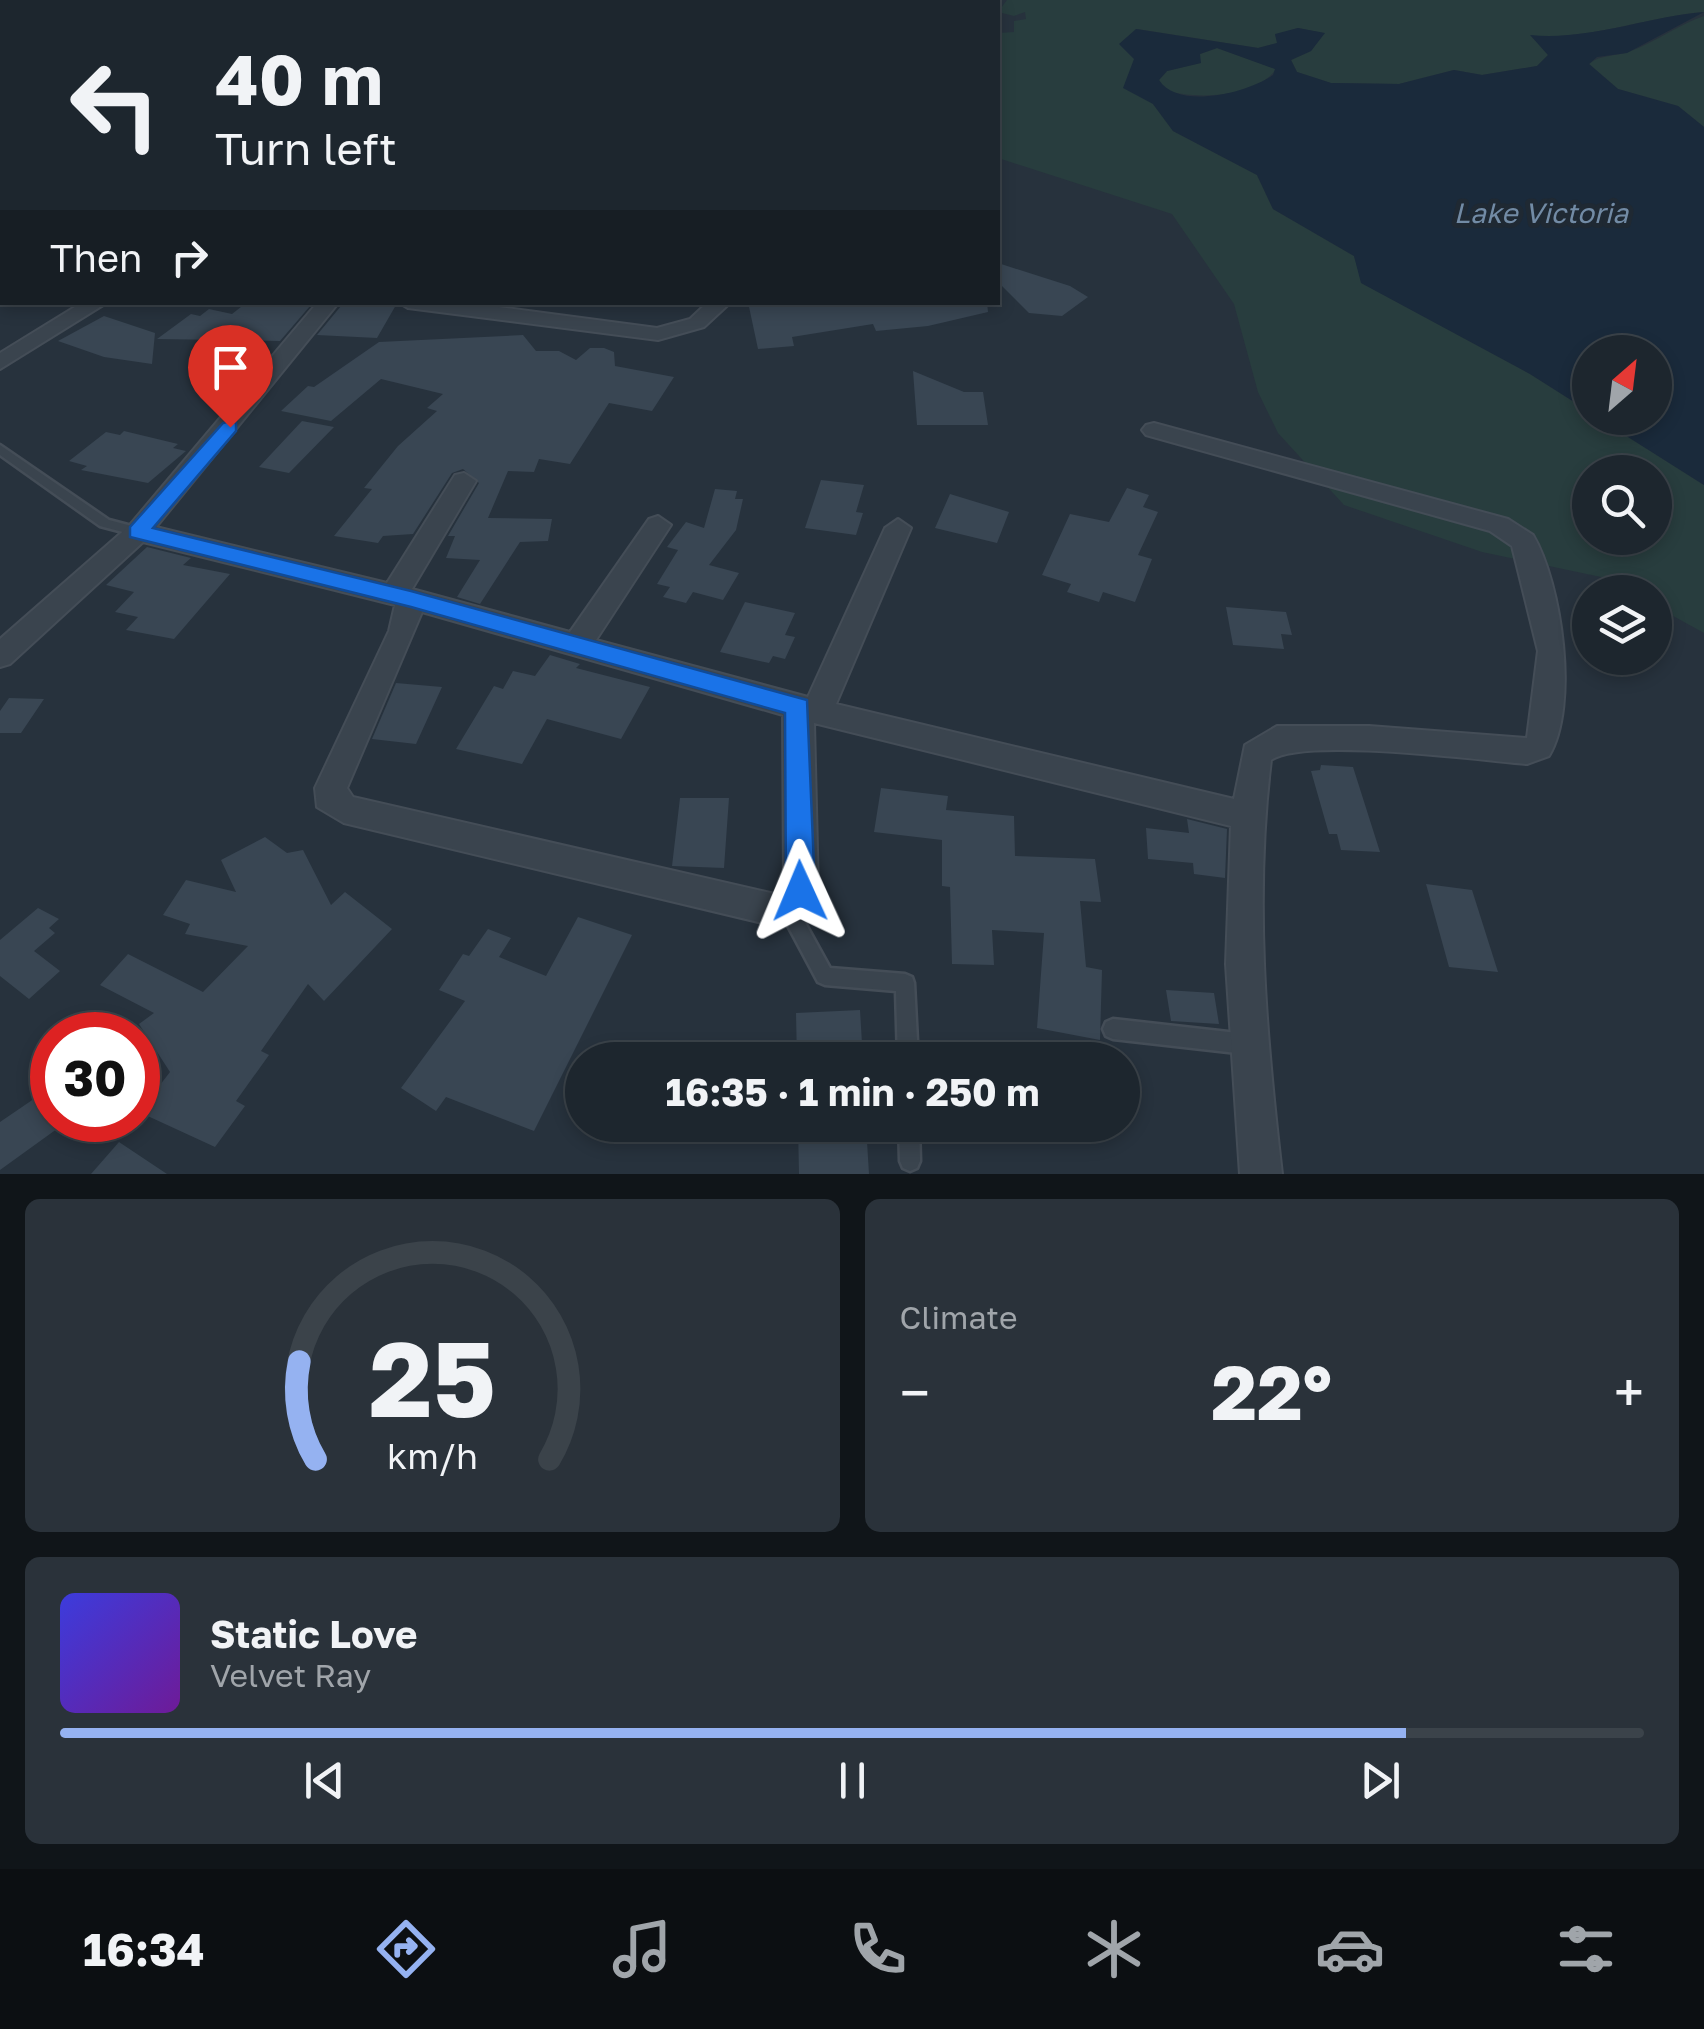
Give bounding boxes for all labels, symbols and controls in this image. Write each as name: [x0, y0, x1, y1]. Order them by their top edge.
text: 40 m: [215, 36, 383, 120]
icon: left: [50, 40, 180, 170]
text: Turn left: [215, 121, 397, 175]
water label: Lake Victoria: [1454, 196, 1629, 229]
icon: right: [162, 230, 217, 285]
text: Then: [50, 235, 142, 280]
pin: [188, 325, 273, 428]
north arrow: [1572, 335, 1672, 435]
map controls: [1572, 335, 1672, 675]
icon: arrive: [203, 340, 258, 395]
button: search: [1572, 455, 1672, 555]
button: layers: [1572, 575, 1672, 675]
position arrow: [748, 839, 852, 943]
speed limit sign: 30: [30, 1012, 160, 1142]
text: 16:35 · 1 min · 250 m: [665, 1069, 1040, 1114]
text: Climate: [900, 1298, 1018, 1336]
text: 25: [369, 1315, 496, 1440]
text: 22°: [1211, 1346, 1332, 1437]
text: −: [900, 1359, 930, 1425]
text: +: [1614, 1359, 1644, 1425]
text: km/h: [387, 1434, 478, 1477]
text: Static Love: [210, 1611, 417, 1656]
text: Velvet Ray: [210, 1656, 371, 1694]
icon: previous: [297, 1753, 352, 1808]
icon: pause: [825, 1753, 880, 1808]
icon: next: [1353, 1753, 1408, 1808]
icon: directions: [371, 1914, 441, 1984]
icon: music: [607, 1914, 677, 1984]
icon: phone: [843, 1914, 913, 1984]
icon: climate: [1079, 1914, 1149, 1984]
icon: car: [1315, 1914, 1385, 1984]
icon: filters: [1551, 1914, 1621, 1984]
text: 16:34: [83, 1922, 205, 1976]

